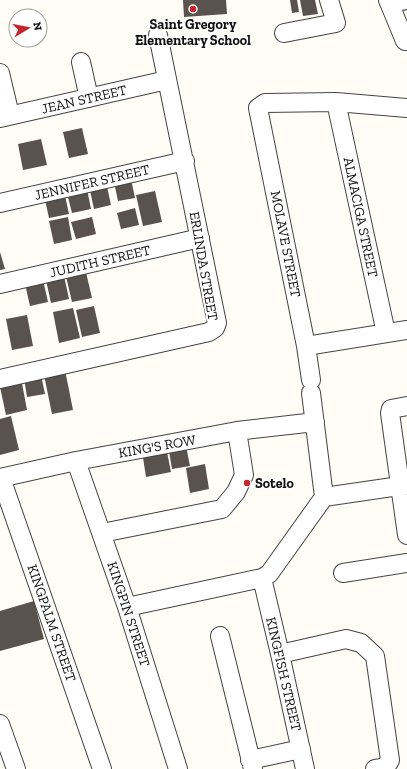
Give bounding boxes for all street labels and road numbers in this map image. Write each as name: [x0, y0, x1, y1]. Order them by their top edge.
street label: JEAN STREET: [40, 81, 129, 118]
street label: ALMACIGA STREET: [339, 155, 382, 279]
street label: JENNIFER STREET: [33, 161, 152, 204]
street label: MOLAVE STREET: [267, 189, 304, 299]
street label: ERLINDA STREET: [186, 210, 222, 322]
street label: JUDITH STREET: [48, 242, 153, 281]
street label: KING'S ROW: [117, 431, 197, 462]
street label: KINGPIN STREET: [104, 560, 154, 669]
street label: KINGPALM STREET: [23, 562, 80, 684]
street label: KINGFISH STREET: [262, 615, 305, 733]

